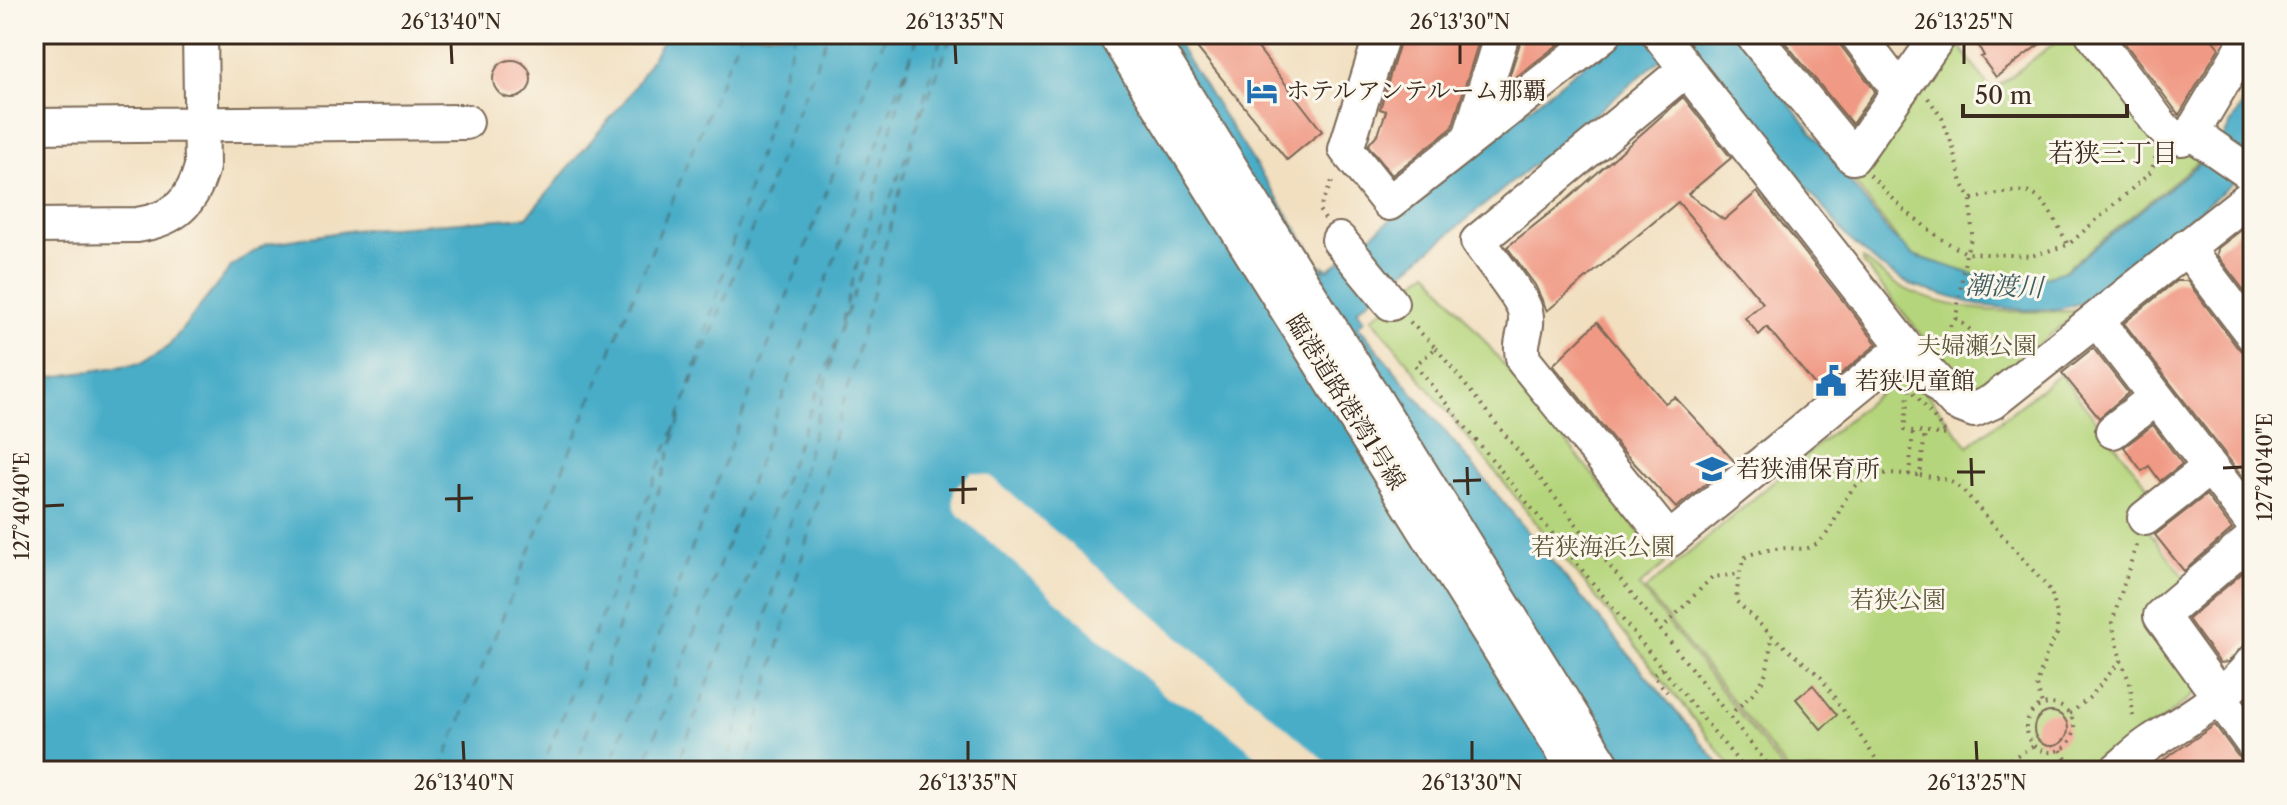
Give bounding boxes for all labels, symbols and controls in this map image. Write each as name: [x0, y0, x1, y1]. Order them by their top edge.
text: 26°13'40"N: [401, 10, 501, 34]
text: 26°13'35"N: [906, 10, 1004, 34]
text: 26°13'30"N: [1410, 10, 1510, 34]
text: 26°13'25"N: [1914, 10, 2014, 34]
scale bar: [1963, 68, 2127, 118]
hotel icon: ホテルアンテルーム那覇: [1245, 74, 1279, 108]
place label: ホテルアンテルーム那覇: [1286, 76, 1547, 105]
text: 50 m: [1975, 81, 2032, 110]
district label: 若狭三丁目: [2048, 137, 2178, 169]
water label: 潮渡川: [1964, 269, 2047, 303]
street label: 臨港道路港湾1号線: [1281, 308, 1412, 495]
park label: 夫婦瀬公園: [1917, 331, 2037, 360]
public building icon: 若狭児童館: [1814, 364, 1848, 398]
place label: 若狭児童館: [1855, 366, 1975, 395]
text: 127°40'40"E: [2253, 413, 2277, 521]
text: 127°40'40"E: [10, 452, 34, 560]
school or university icon: 若狭浦保育所: [1695, 452, 1729, 486]
place label: 若狭浦保育所: [1736, 454, 1880, 483]
park label: 若狭海浜公園: [1531, 532, 1675, 561]
park label: 若狭公園: [1850, 585, 1946, 614]
text: 26°13'40"N: [414, 771, 514, 795]
text: 26°13'35"N: [919, 771, 1017, 795]
text: 26°13'30"N: [1422, 771, 1522, 795]
text: 26°13'25"N: [1927, 771, 2027, 795]

